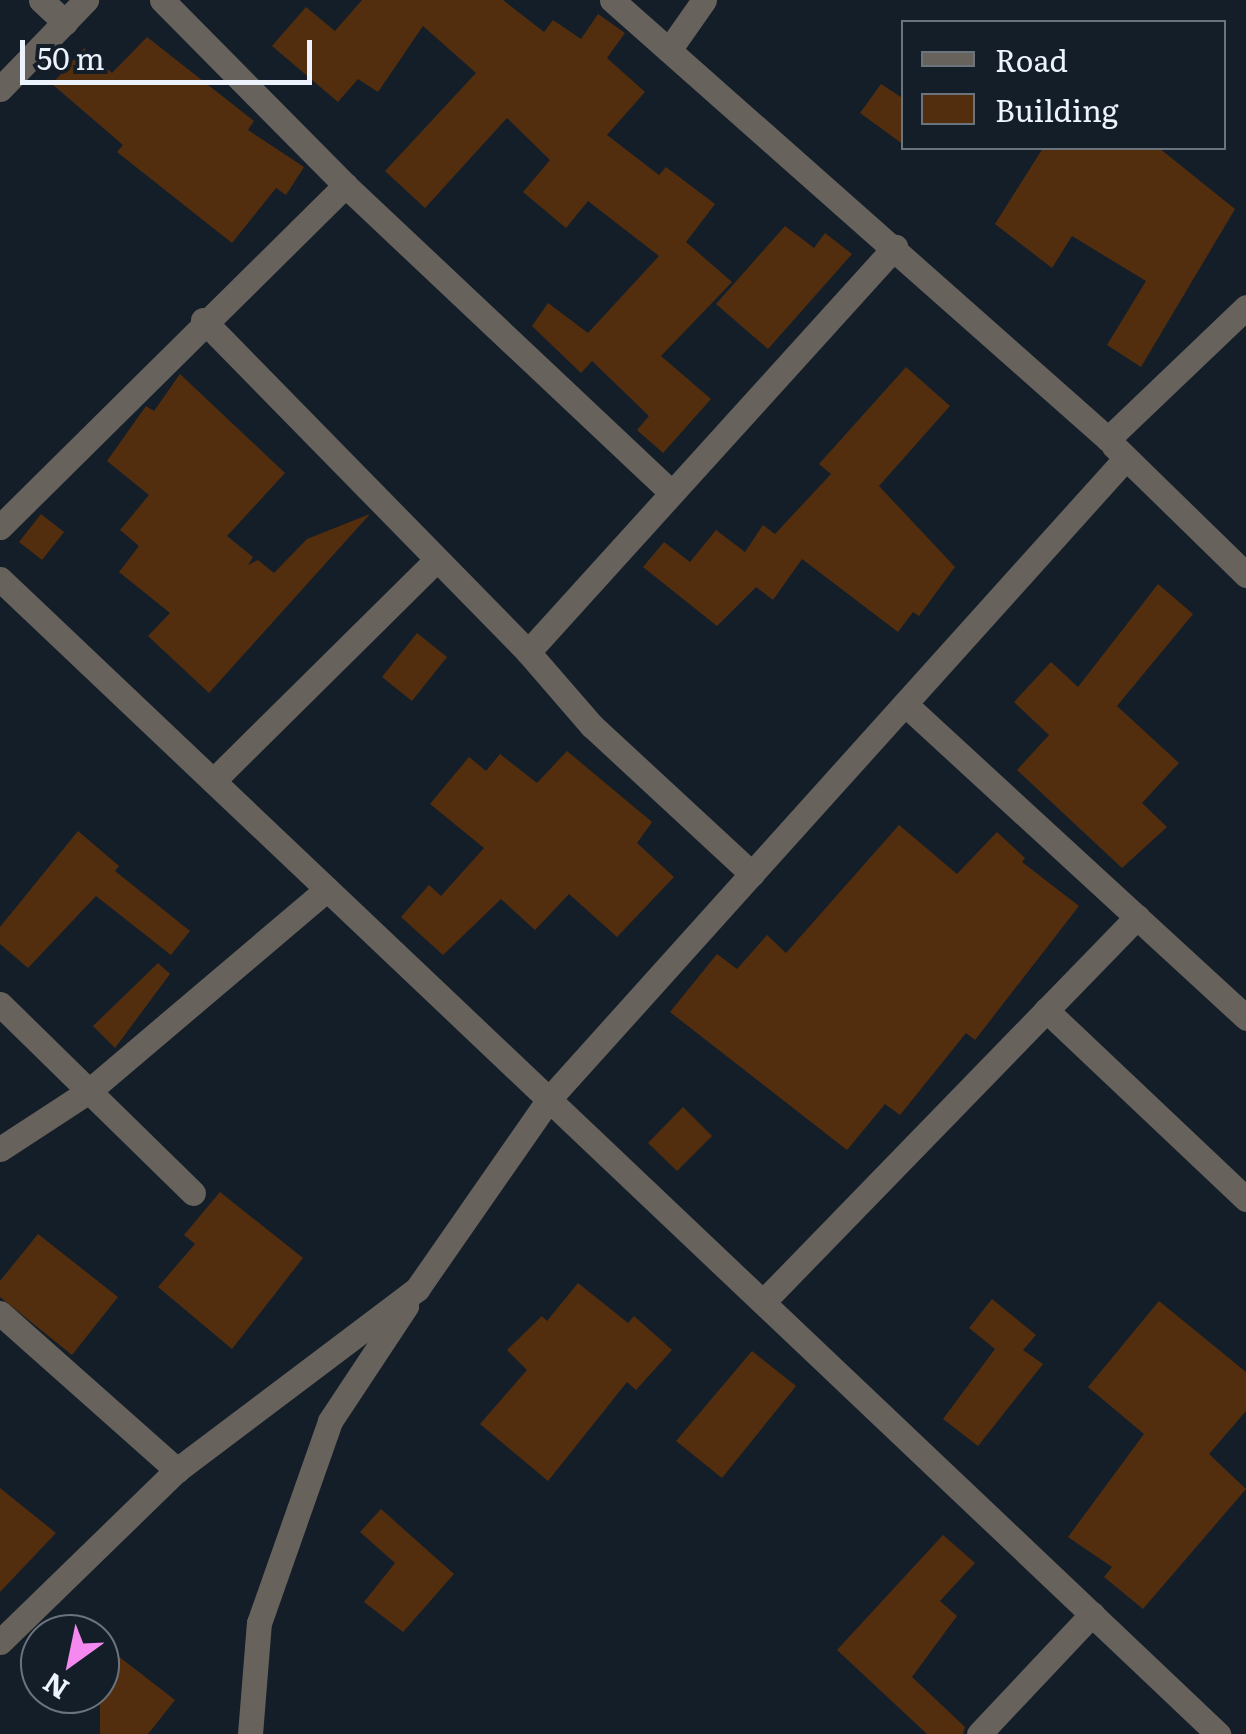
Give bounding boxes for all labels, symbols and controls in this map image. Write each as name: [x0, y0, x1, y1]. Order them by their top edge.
scale bar: [25, 20, 318, 82]
legend: [901, 20, 1226, 150]
text: 50 m: [37, 35, 105, 79]
text: Road: [995, 37, 1068, 81]
text: Building: [995, 87, 1119, 131]
north arrow: [20, 1614, 120, 1714]
text: N: [33, 1663, 76, 1711]

